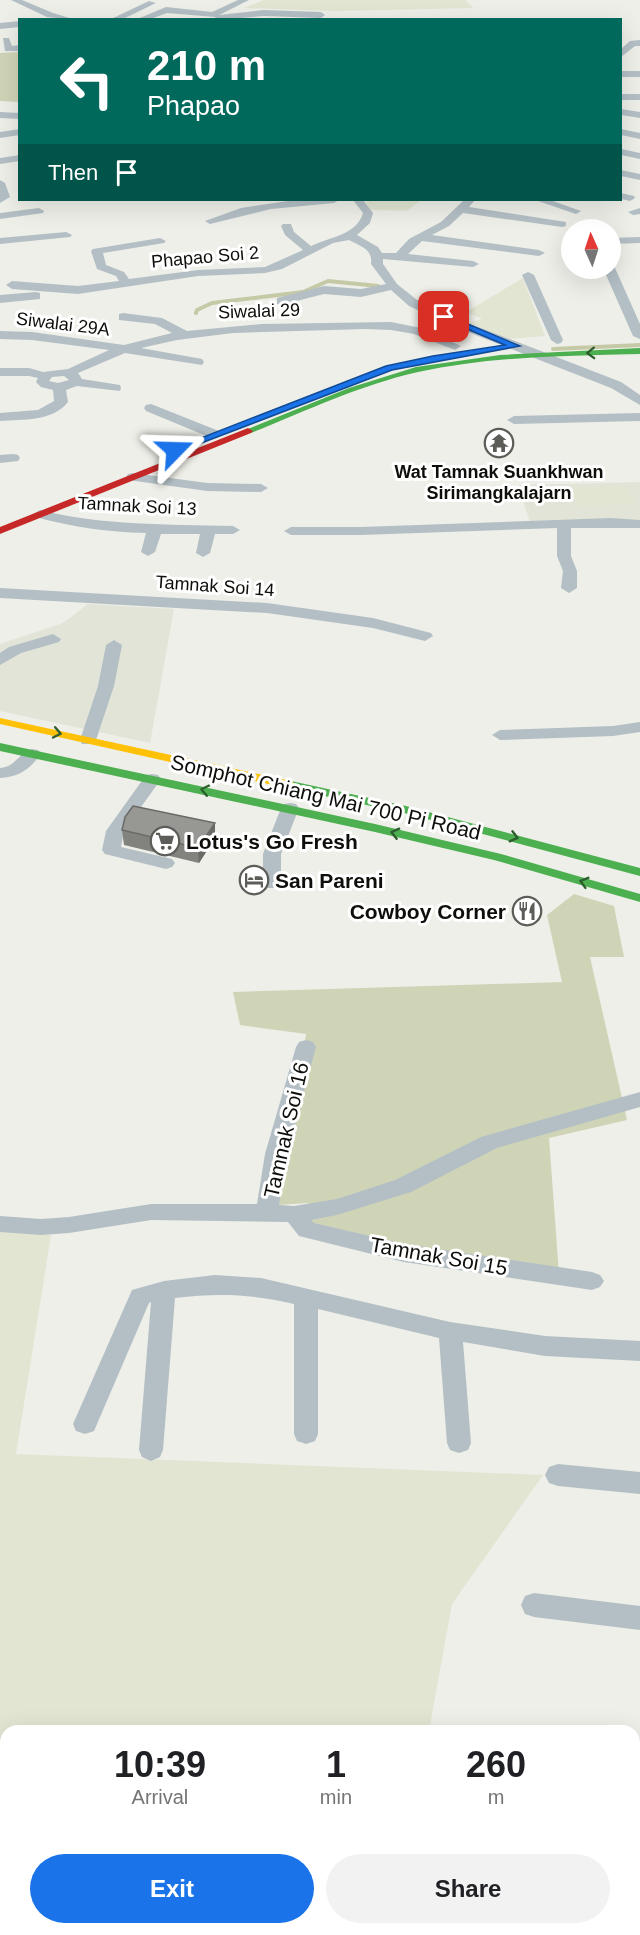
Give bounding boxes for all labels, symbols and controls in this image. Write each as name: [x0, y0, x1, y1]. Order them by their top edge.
icon: left: [48, 42, 126, 120]
text: 210 m: [147, 42, 266, 89]
text: Phapao: [147, 91, 240, 121]
icon: arrive: [110, 156, 143, 189]
text: Then: [48, 160, 98, 185]
north arrow: [561, 219, 621, 279]
map controls: [561, 219, 621, 279]
street label: Phapao Soi 2: [150, 242, 260, 272]
pin: [418, 291, 469, 342]
street label: Siwalai 29: [218, 300, 300, 322]
icon: arrive: [427, 300, 460, 333]
street label: Siwalai 29A: [15, 308, 111, 340]
one-way arrow: [586, 346, 595, 359]
position arrow: [143, 418, 207, 482]
temple icon: Wat Tamnak Suankhwan Sirimangkalajarn: [483, 427, 515, 459]
place label: Wat Tamnak Suankhwan Sirimangkalajarn: [394, 462, 604, 503]
street label: Tamnak Soi 13: [77, 493, 197, 519]
street label: Tamnak Soi 14: [155, 572, 275, 600]
one-way arrow: [52, 726, 62, 739]
street label: Somphot Chiang Mai 700 Pi Road: [169, 750, 483, 844]
one-way arrow: [200, 784, 210, 797]
supermarket icon: Lotus's Go Fresh: [149, 825, 181, 857]
one-way arrow: [390, 827, 400, 840]
one-way arrow: [508, 829, 518, 842]
place label: Lotus's Go Fresh: [186, 830, 358, 853]
hotel icon: San Pareni: [238, 864, 270, 896]
place label: San Pareni: [275, 869, 384, 892]
one-way arrow: [579, 877, 590, 889]
restaurant icon: Cowboy Corner: [511, 895, 543, 927]
place label: Cowboy Corner: [350, 900, 506, 923]
street label: Tamnak Soi 16: [259, 1060, 313, 1200]
street label: Tamnak Soi 15: [369, 1233, 509, 1279]
text: 10:39: [114, 1744, 206, 1785]
text: 1: [326, 1744, 346, 1785]
text: 260: [466, 1744, 526, 1785]
text: Arrival: [132, 1786, 188, 1808]
text: min: [320, 1786, 352, 1808]
text: m: [488, 1786, 504, 1808]
button: Exit: [30, 1854, 314, 1923]
button: Share: [326, 1854, 610, 1923]

